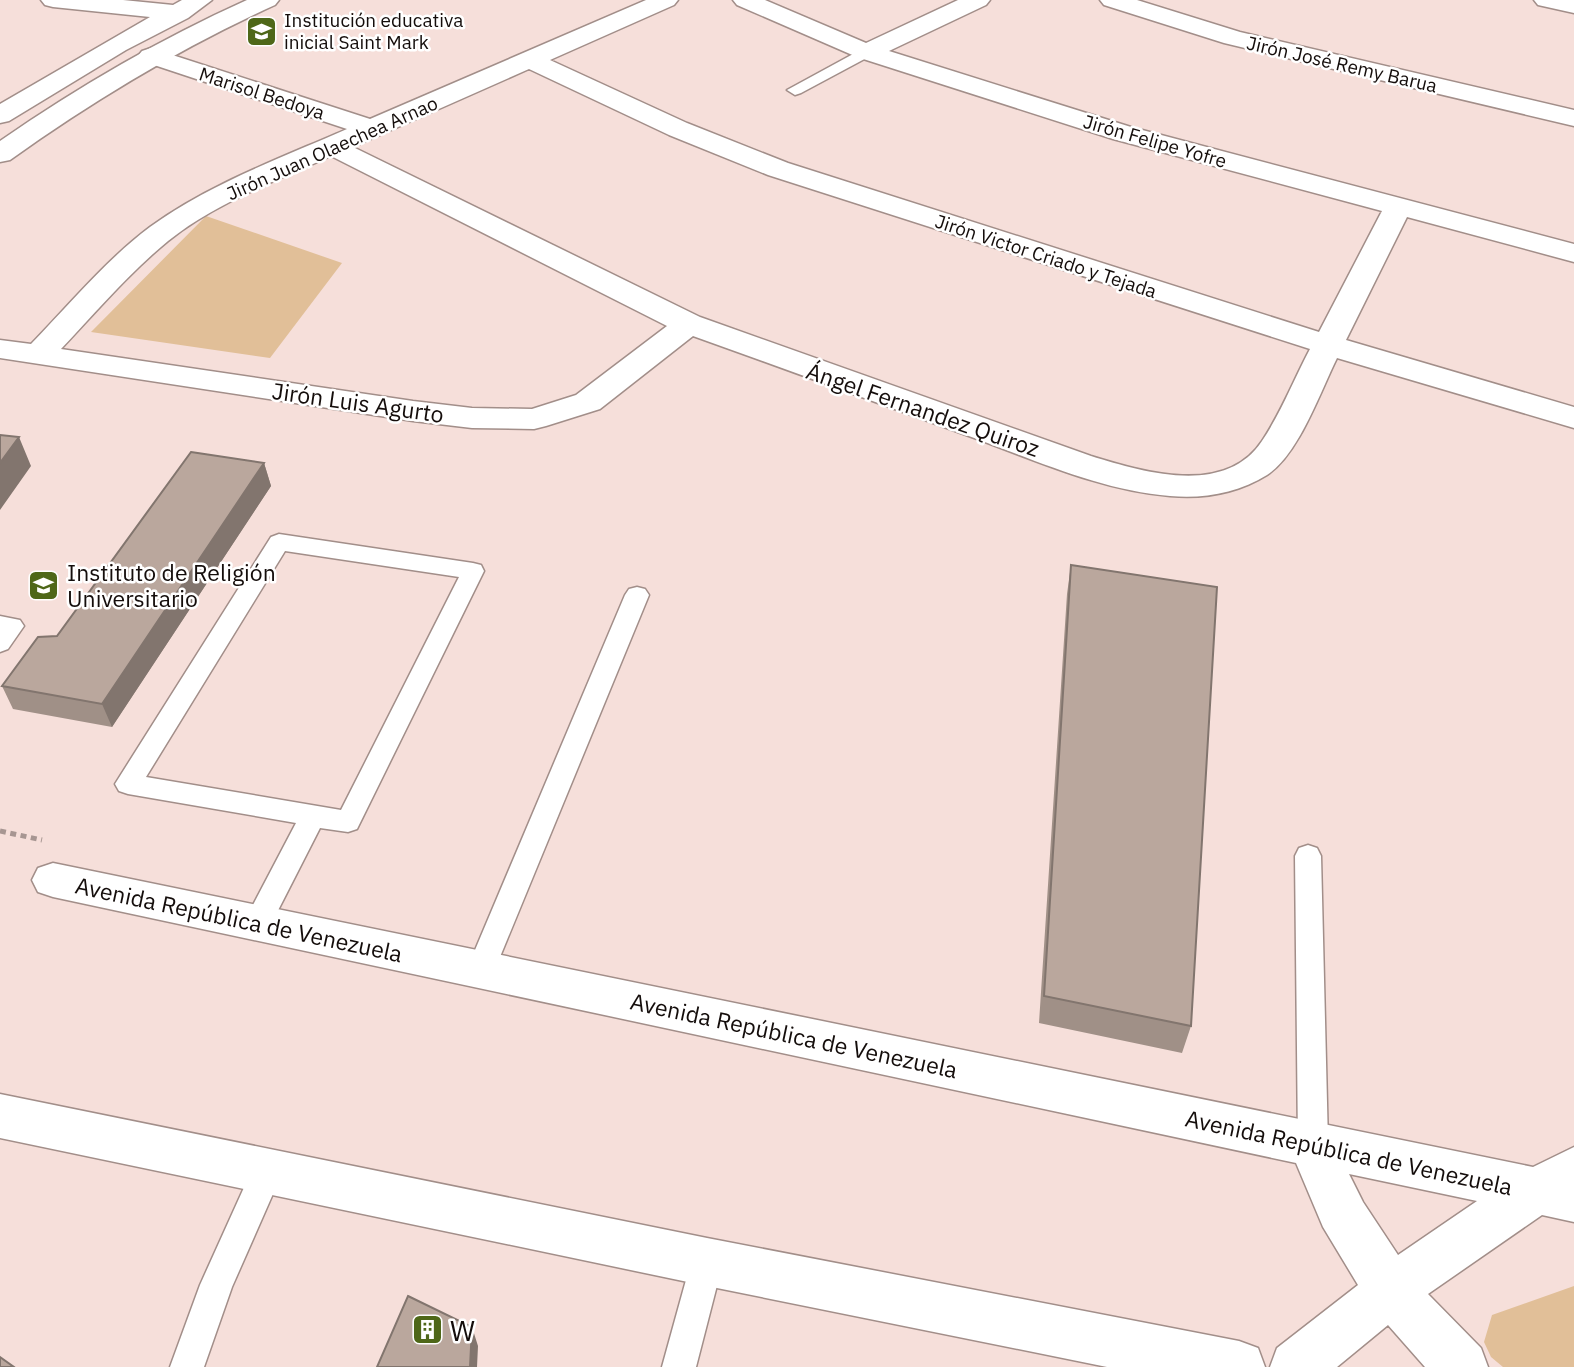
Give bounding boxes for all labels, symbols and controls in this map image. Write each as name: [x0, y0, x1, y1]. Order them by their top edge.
place label: Institución educativa inicial Saint Mark: [284, 8, 463, 54]
school or university icon: Institución educativa inicial Saint Mark: [244, 14, 278, 48]
street label: Jirón José Remy Barua: [1244, 30, 1440, 98]
street label: Marisol Bedoya: [196, 61, 328, 125]
street label: Jirón Juan Olaechea Arnao: [223, 91, 441, 205]
street label: Jirón Felipe Yofre: [1081, 109, 1229, 173]
street label: Jirón Victor Criado y Tejada: [932, 209, 1160, 303]
street label: Ángel Fernandez Quiroz: [802, 355, 1044, 463]
street label: Jirón Luis Agurto: [270, 375, 446, 429]
place label: Instituto de Religión Universitario: [67, 557, 276, 613]
school or university icon: Instituto de Religión Universitario: [27, 568, 61, 602]
street label: Avenida República de Venezuela: [73, 870, 405, 968]
street label: Avenida República de Venezuela: [628, 986, 960, 1084]
street label: Avenida República de Venezuela: [1183, 1103, 1515, 1201]
place label: W: [450, 1312, 475, 1349]
building icon: W: [410, 1313, 444, 1347]

